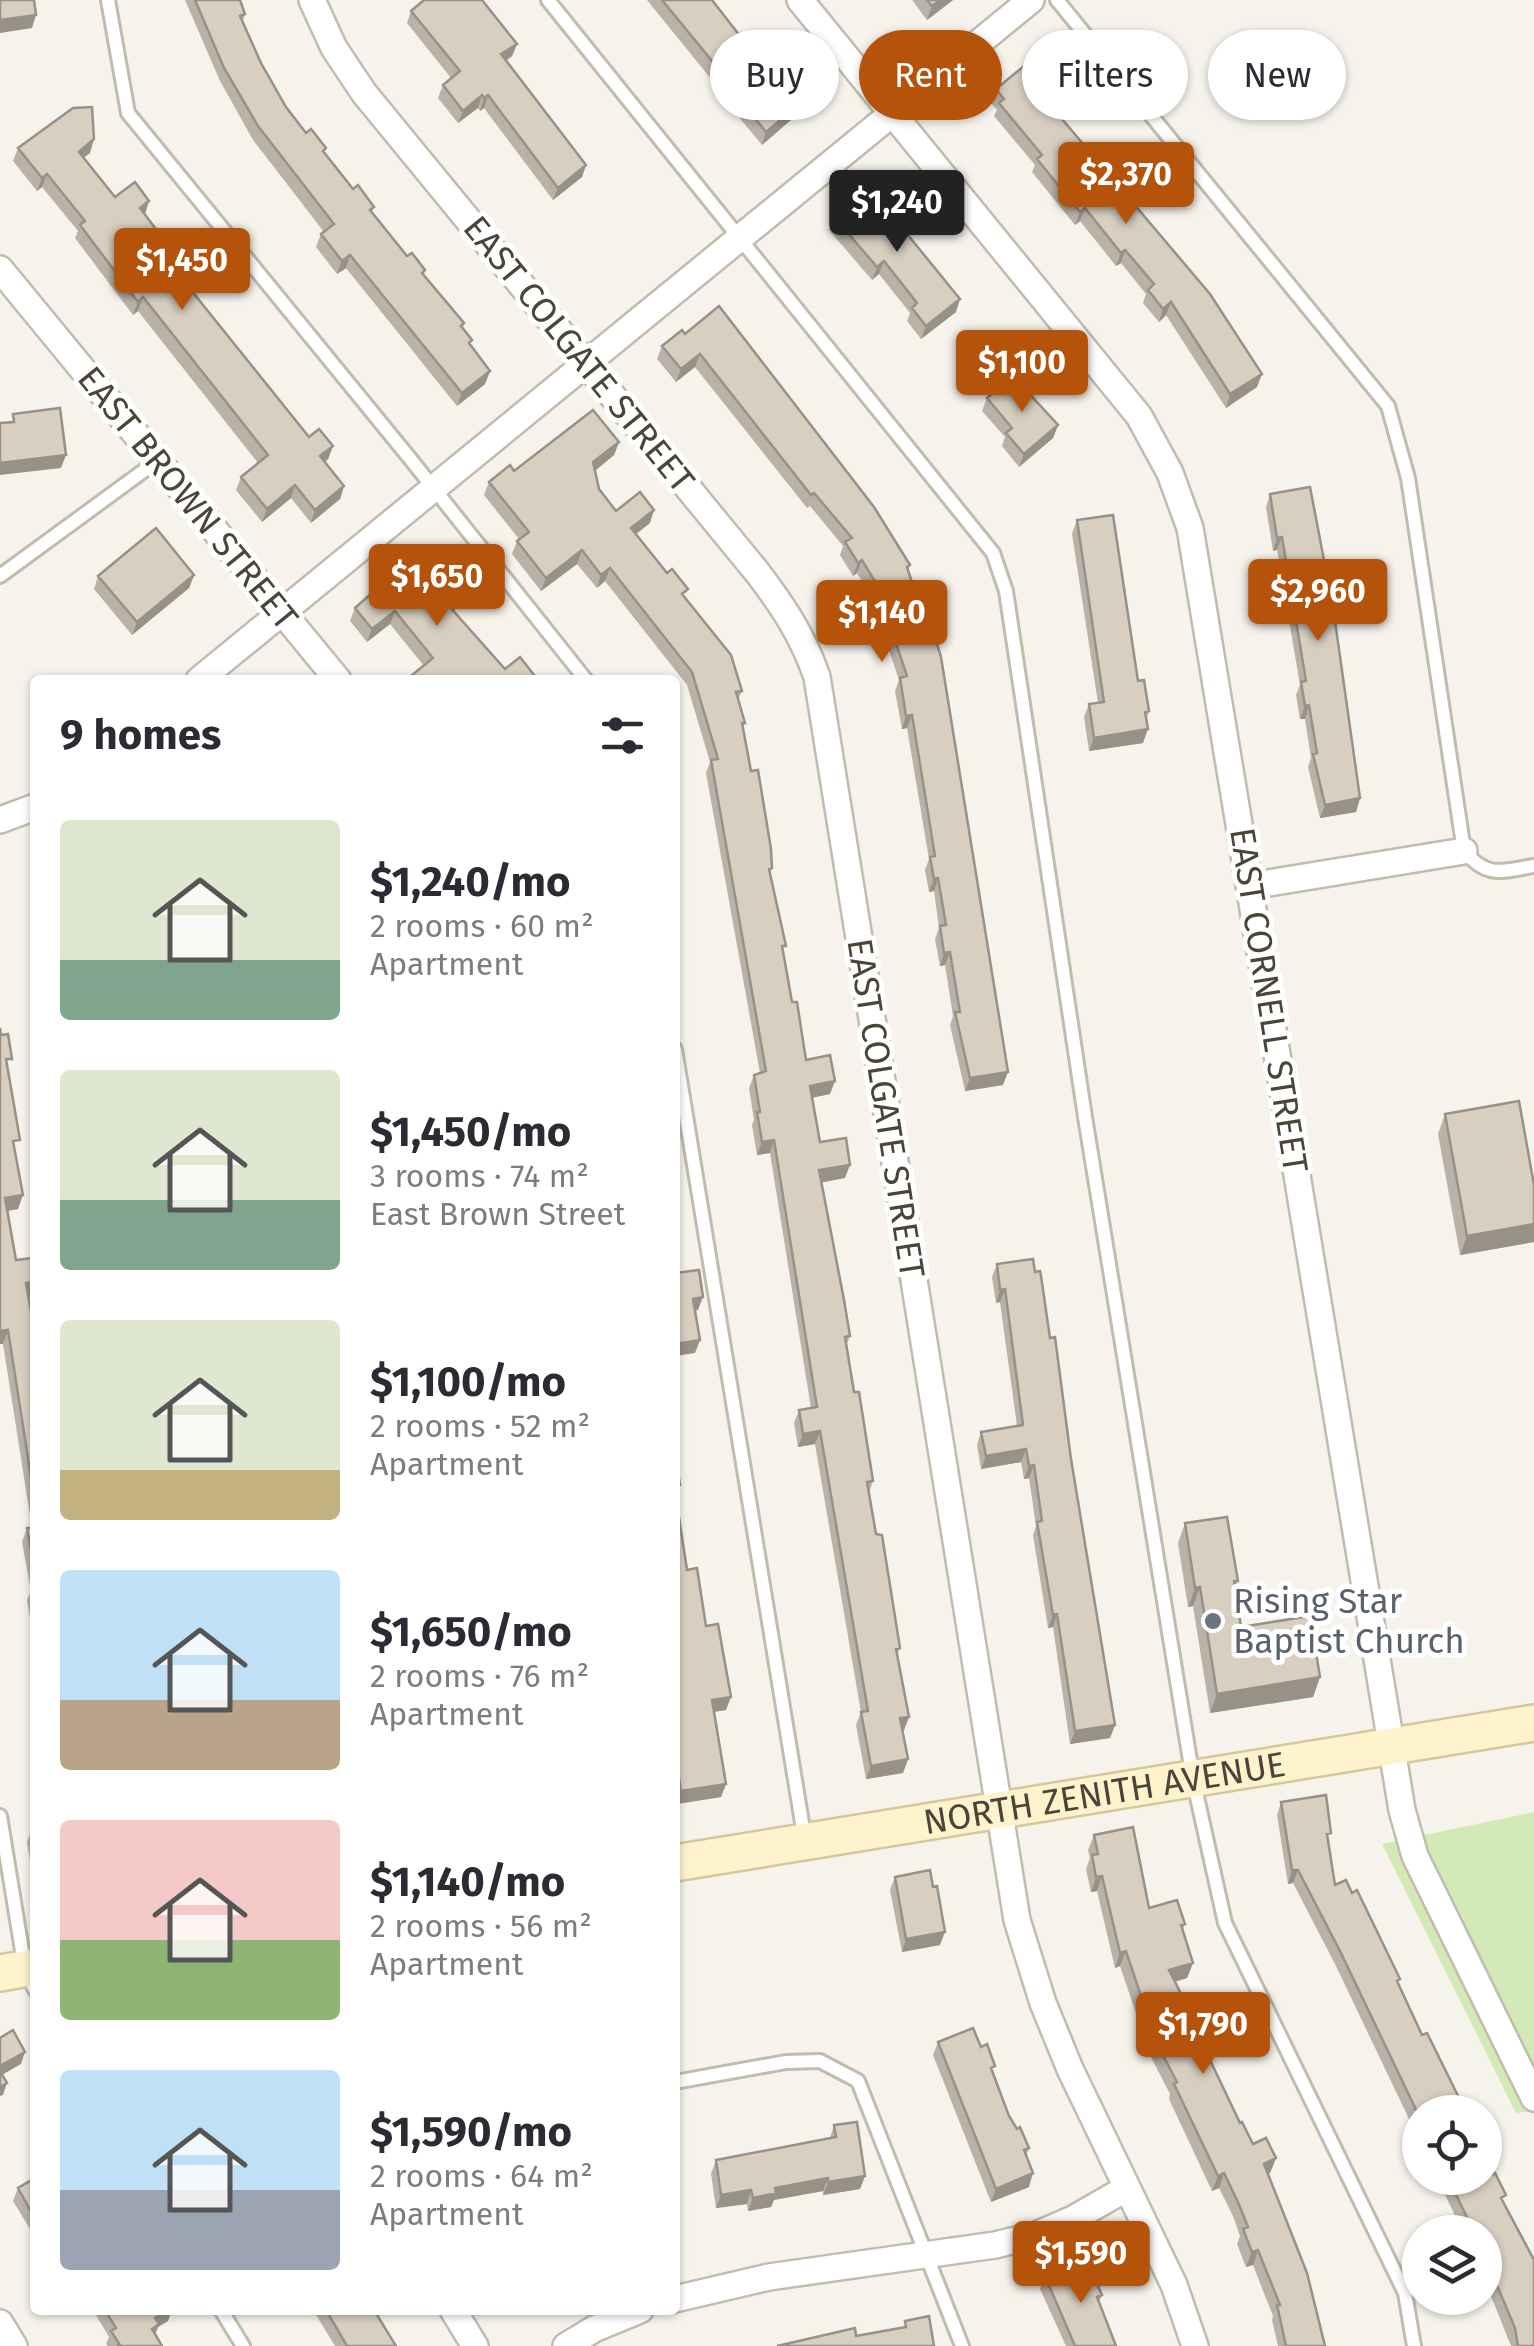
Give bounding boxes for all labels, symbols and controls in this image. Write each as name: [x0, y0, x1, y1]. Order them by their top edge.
chip: Buy: [710, 30, 839, 120]
chip: Rent: [859, 30, 1002, 120]
chip: Filters: [1022, 30, 1188, 120]
chip: New: [1208, 30, 1346, 120]
pin: $2,370: [1045, 142, 1207, 227]
text: $2,370: [1080, 155, 1172, 193]
pin: $1,240: [816, 170, 978, 255]
text: $1,240: [851, 183, 943, 221]
street label: EAST COLGATE STREET: [455, 207, 703, 501]
pin: $1,450: [101, 228, 263, 313]
text: $1,450: [136, 241, 228, 279]
pin: $1,100: [941, 330, 1103, 415]
text: $1,100: [978, 343, 1066, 381]
street label: EAST BROWN STREET: [69, 358, 307, 638]
pin: $1,650: [356, 544, 518, 629]
text: $1,650: [391, 557, 483, 595]
pin: $2,960: [1237, 559, 1399, 644]
text: $2,960: [1270, 572, 1366, 610]
pin: $1,140: [801, 580, 963, 665]
text: $1,140: [838, 593, 926, 631]
icon: filters: [595, 708, 650, 763]
text: 9 homes: [60, 710, 221, 760]
street label: EAST CORNELL STREET: [1221, 825, 1317, 1175]
text: $1,240/mo: [370, 857, 571, 907]
icon: home: [140, 860, 260, 980]
text: 2 rooms · 60 m²: [370, 907, 594, 945]
street label: EAST COLGATE STREET: [838, 935, 934, 1281]
text: Apartment: [370, 945, 524, 983]
text: $1,450/mo: [370, 1107, 571, 1157]
icon: home: [140, 1110, 260, 1230]
text: 3 rooms · 74 m²: [370, 1157, 589, 1195]
text: East Brown Street: [370, 1195, 625, 1233]
text: $1,100/mo: [370, 1357, 566, 1407]
icon: home: [140, 1360, 260, 1480]
text: 2 rooms · 52 m²: [370, 1407, 590, 1445]
text: Apartment: [370, 1445, 524, 1483]
place label: Rising Star Baptist Church: [1233, 1580, 1465, 1662]
text: $1,650/mo: [370, 1607, 572, 1657]
icon: home: [140, 1610, 260, 1730]
marker: Rising Star Baptist Church: [1202, 1610, 1224, 1632]
text: 2 rooms · 76 m²: [370, 1657, 589, 1695]
text: Apartment: [370, 1695, 524, 1733]
street label: NORTH ZENITH AVENUE: [920, 1743, 1288, 1843]
text: $1,140/mo: [370, 1857, 565, 1907]
icon: home: [140, 1860, 260, 1980]
text: 2 rooms · 56 m²: [370, 1907, 592, 1945]
text: Apartment: [370, 1945, 524, 1983]
pin: $1,790: [1122, 1992, 1284, 2077]
text: $1,790: [1158, 2005, 1248, 2043]
map controls: [1402, 2095, 1502, 2315]
button: locate: [1402, 2095, 1502, 2195]
text: $1,590/mo: [370, 2107, 572, 2157]
icon: home: [140, 2110, 260, 2230]
text: 2 rooms · 64 m²: [370, 2157, 593, 2195]
text: Apartment: [370, 2195, 524, 2233]
button: layers: [1402, 2215, 1502, 2315]
pin: $1,590: [1000, 2221, 1162, 2306]
text: $1,590: [1035, 2234, 1127, 2272]

